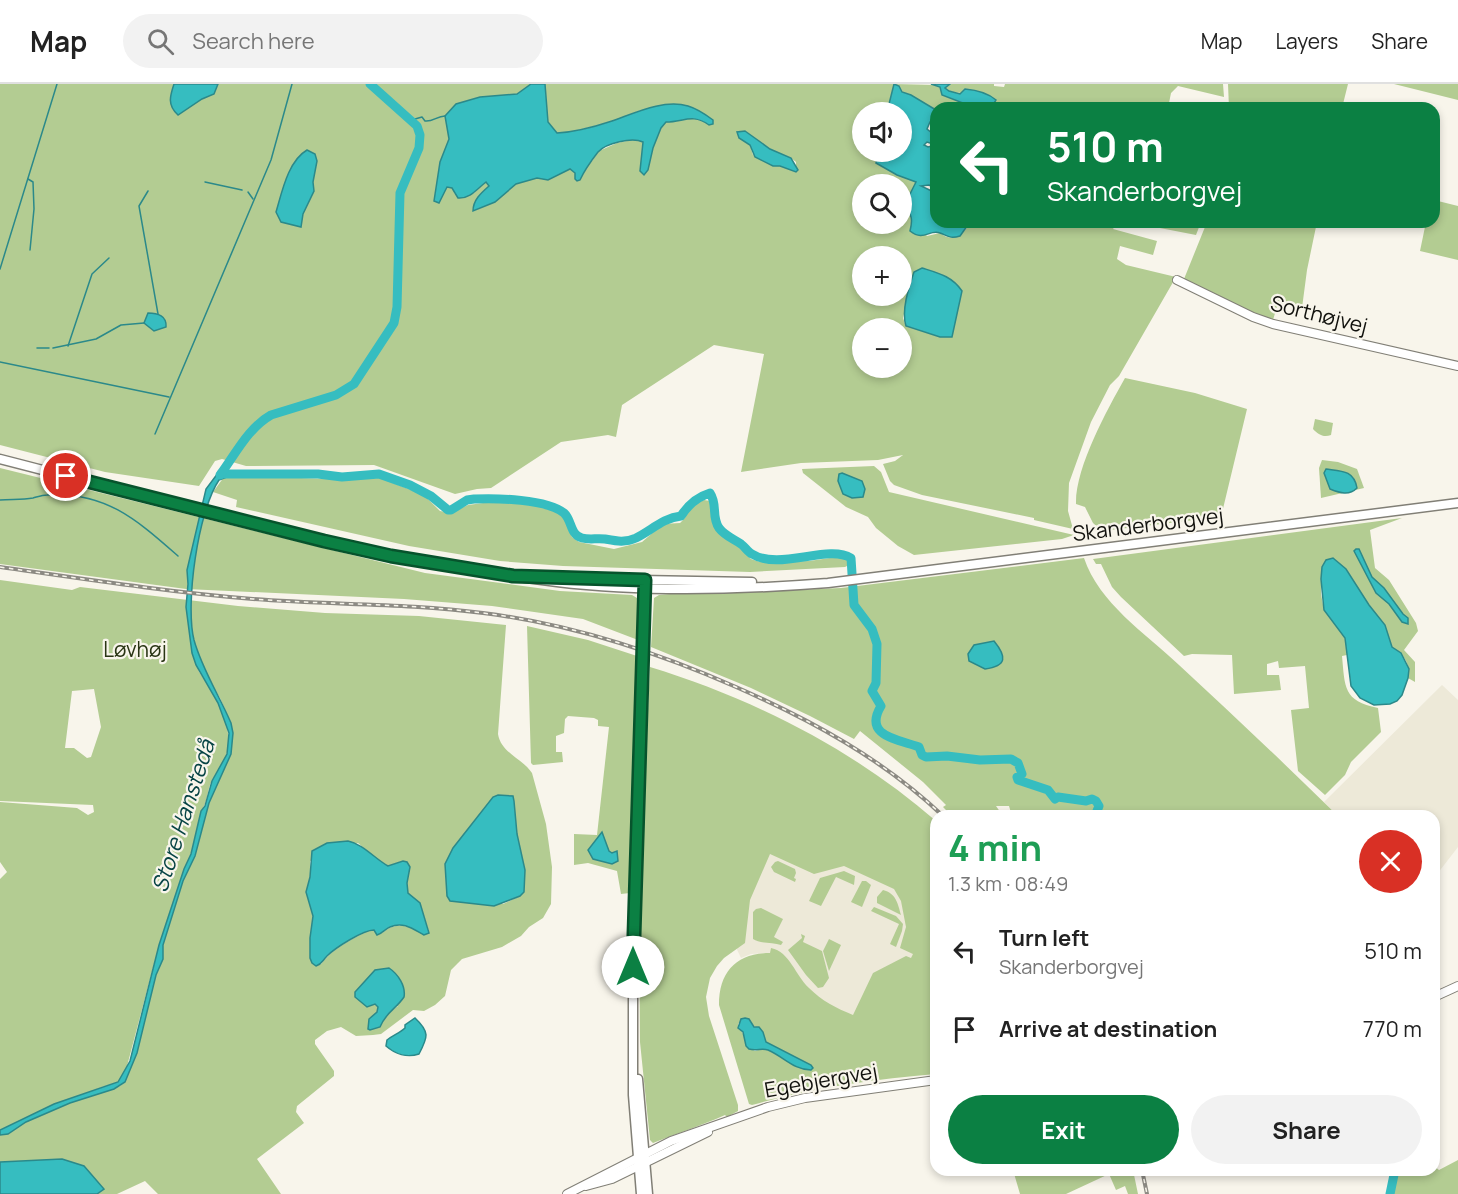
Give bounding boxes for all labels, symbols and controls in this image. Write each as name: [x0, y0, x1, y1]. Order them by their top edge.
search box: [123, 14, 543, 68]
text: Map: [30, 22, 87, 60]
icon: search: [144, 25, 177, 58]
text: Search here: [192, 26, 315, 56]
text: Map: [1201, 27, 1242, 55]
text: Layers: [1275, 27, 1338, 55]
text: Share: [1371, 27, 1428, 55]
map controls: [852, 102, 912, 378]
button: sound: [852, 102, 912, 162]
text: 510 m: [1047, 117, 1164, 175]
icon: left: [948, 126, 1026, 204]
text: Skanderborgvej: [1047, 172, 1242, 209]
button: search: [852, 174, 912, 234]
button: +: [852, 246, 912, 306]
street label: Sorthøjvej: [1268, 288, 1371, 340]
button: −: [852, 318, 912, 378]
pin: [40, 450, 91, 501]
icon: arrive: [49, 459, 82, 492]
street label: Skanderborgvej: [1071, 501, 1225, 547]
park label: Løvhøj: [103, 635, 167, 663]
water label: Store Hanstedå: [144, 734, 222, 896]
text: 4 min: [948, 823, 1042, 872]
button: close: [1359, 830, 1422, 893]
text: 1.3 km · 08:49: [948, 870, 1068, 897]
text: Turn left: [999, 923, 1089, 953]
position arrow: [601, 935, 665, 999]
icon: left: [948, 935, 981, 968]
text: 510 m: [1364, 936, 1422, 966]
text: Skanderborgvej: [999, 953, 1144, 980]
icon: arrive: [948, 1013, 981, 1046]
text: Arrive at destination: [999, 1014, 1217, 1044]
text: 770 m: [1363, 1014, 1422, 1044]
street label: Egebjergvej: [762, 1056, 879, 1104]
button: Exit: [948, 1095, 1179, 1164]
button: Share: [1191, 1095, 1422, 1164]

